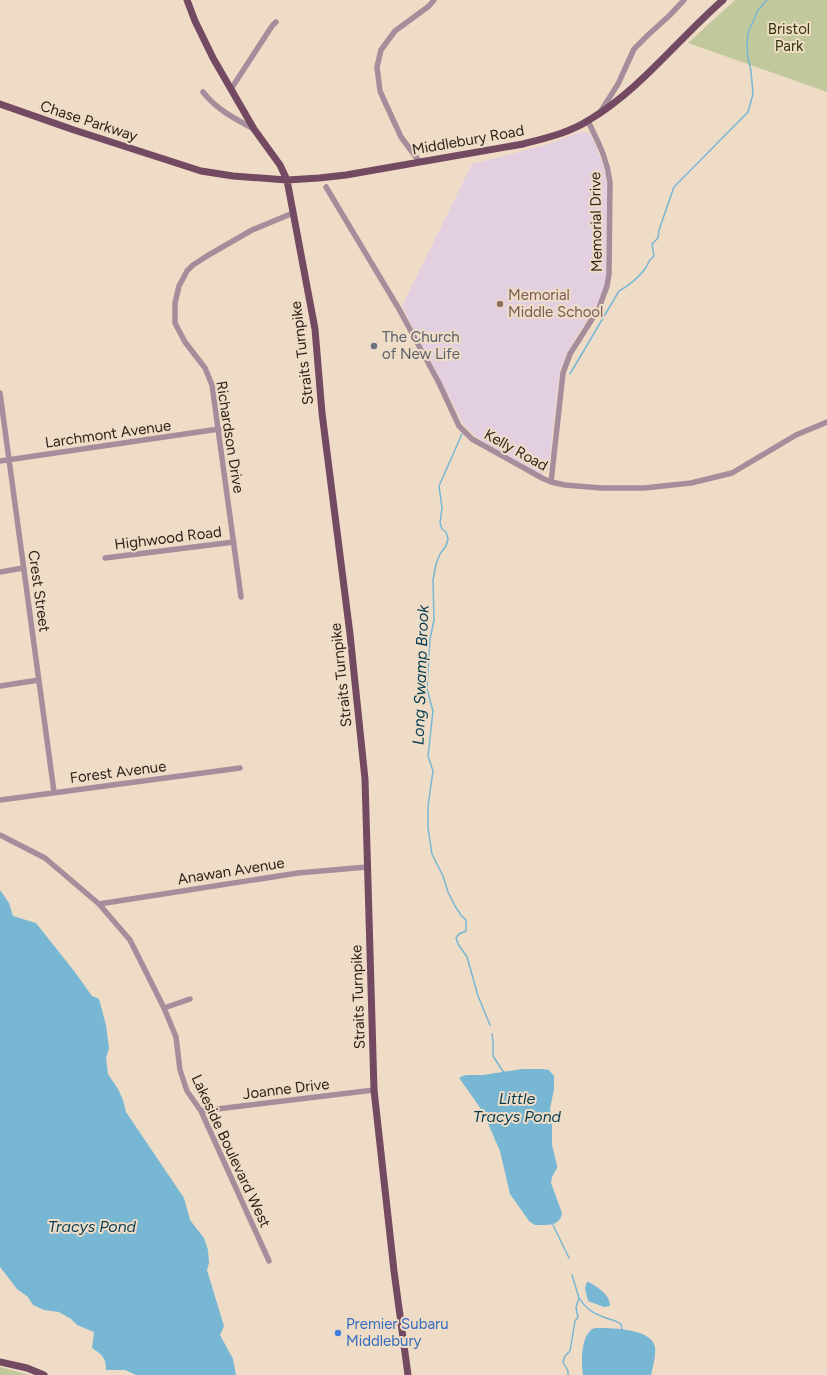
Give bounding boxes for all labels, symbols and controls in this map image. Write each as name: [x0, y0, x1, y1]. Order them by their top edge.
park label: Bristol Park: [768, 20, 810, 55]
street label: Chase Parkway: [38, 97, 140, 145]
street label: Middlebury Road: [410, 121, 526, 159]
street label: Memorial Drive: [586, 172, 606, 272]
place label: Memorial Middle School: [508, 286, 603, 321]
marker: Memorial Middle School: [495, 299, 505, 309]
street label: Straits Turnpike: [287, 300, 317, 406]
place label: The Church of New Life: [382, 328, 460, 363]
marker: The Church of New Life: [369, 341, 379, 351]
street label: Richardson Drive: [212, 380, 248, 494]
street label: Larchmont Avenue: [44, 416, 172, 452]
street label: Kelly Road: [481, 425, 551, 475]
street label: Highwood Road: [113, 522, 223, 554]
street label: Crest Street: [24, 549, 54, 633]
water label: Long Swamp Brook: [409, 603, 432, 745]
street label: Straits Turnpike: [327, 622, 355, 728]
street label: Forest Avenue: [69, 757, 167, 787]
street label: Anawan Avenue: [176, 854, 286, 888]
street label: Straits Turnpike: [347, 944, 369, 1050]
street label: Lakeside Boulevard West: [188, 1072, 275, 1231]
street label: Joanne Drive: [242, 1075, 330, 1103]
water label: Little Tracys Pond: [473, 1089, 562, 1126]
water label: Tracys Pond: [48, 1217, 137, 1236]
place label: Premier Subaru Middlebury: [346, 1315, 449, 1350]
marker: Premier Subaru Middlebury: [333, 1328, 343, 1338]

